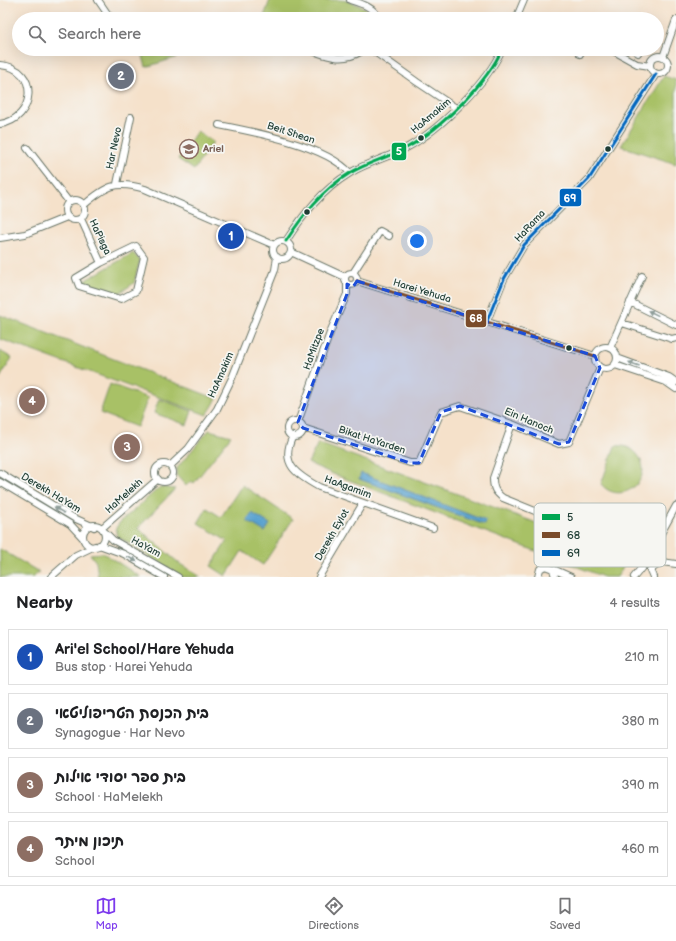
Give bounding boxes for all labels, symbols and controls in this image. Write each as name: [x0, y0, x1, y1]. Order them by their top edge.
search box: [12, 12, 664, 56]
icon: search: [26, 23, 48, 45]
text: Search here: [58, 25, 141, 44]
pin: 2: [108, 61, 134, 91]
street label: HaAmakim: [409, 96, 453, 136]
street label: Beit Shean: [266, 120, 317, 146]
street label: Har Nevo: [104, 125, 124, 170]
unlabelled marker: [416, 133, 426, 143]
school or university icon: Ariel: [178, 138, 200, 160]
line badge: 5: [391, 142, 407, 161]
place label: Ariel: [202, 143, 224, 155]
unlabelled marker: [603, 144, 613, 154]
text: 5: [396, 145, 403, 158]
line badge: 69: [559, 188, 582, 207]
text: 69: [563, 192, 577, 205]
unlabelled marker: [302, 207, 312, 217]
street label: HaRama: [512, 207, 548, 245]
street label: HaPisga: [87, 217, 114, 257]
pin: 1: [218, 221, 244, 251]
your location: [407, 231, 427, 251]
street label: Harei Yehuda: [392, 276, 453, 306]
line badge: 68: [465, 309, 487, 328]
one-way arrow: [648, 310, 659, 316]
text: 68: [469, 312, 483, 325]
street label: HaMitzpe: [301, 326, 327, 372]
unlabelled marker: [564, 343, 574, 353]
street label: HaAmakim: [206, 350, 236, 400]
one-way arrow: [628, 361, 640, 367]
pin: 4: [19, 386, 45, 416]
street label: Ein Hanoch: [503, 405, 556, 437]
street label: Bikat HaYarden: [337, 424, 407, 457]
pin: 3: [114, 432, 140, 462]
street label: Derekh HaYam: [19, 470, 83, 516]
street label: HaAgamim: [323, 473, 373, 501]
street label: HaMelekh: [103, 476, 145, 516]
legend: [534, 503, 666, 567]
one-way arrow: [53, 506, 65, 513]
street label: Derekh Eylot: [312, 507, 352, 563]
text: 5: [567, 511, 573, 524]
text: 68: [567, 529, 580, 542]
street label: HaYam: [129, 534, 163, 560]
text: 69: [567, 547, 580, 560]
one-way arrow: [127, 556, 138, 562]
text: Nearby: [16, 593, 73, 613]
text: 4 results: [610, 595, 660, 611]
text: Ari'el School/Hare Yehuda: [55, 640, 234, 659]
text: 1: [27, 649, 33, 665]
text: 210 m: [625, 649, 659, 665]
text: Bus stop · Harei Yehuda: [55, 659, 193, 675]
text: בית הכנסת הטריפוליטאי: [55, 704, 209, 723]
text: 2: [26, 713, 34, 729]
text: 380 m: [622, 713, 659, 729]
text: Synagogue · Har Nevo: [55, 725, 185, 741]
text: בית ספר יסודי אילות: [55, 768, 186, 787]
text: 3: [26, 777, 34, 793]
text: 390 m: [622, 777, 659, 793]
text: School · HaMelekh: [55, 789, 163, 805]
text: תיכון מיתר: [55, 832, 124, 851]
text: 4: [26, 841, 34, 857]
text: 460 m: [621, 841, 659, 857]
text: School: [55, 853, 95, 869]
tab: Map: [95, 895, 118, 932]
tab: Directions: [308, 895, 359, 932]
tab: Saved: [550, 895, 581, 932]

